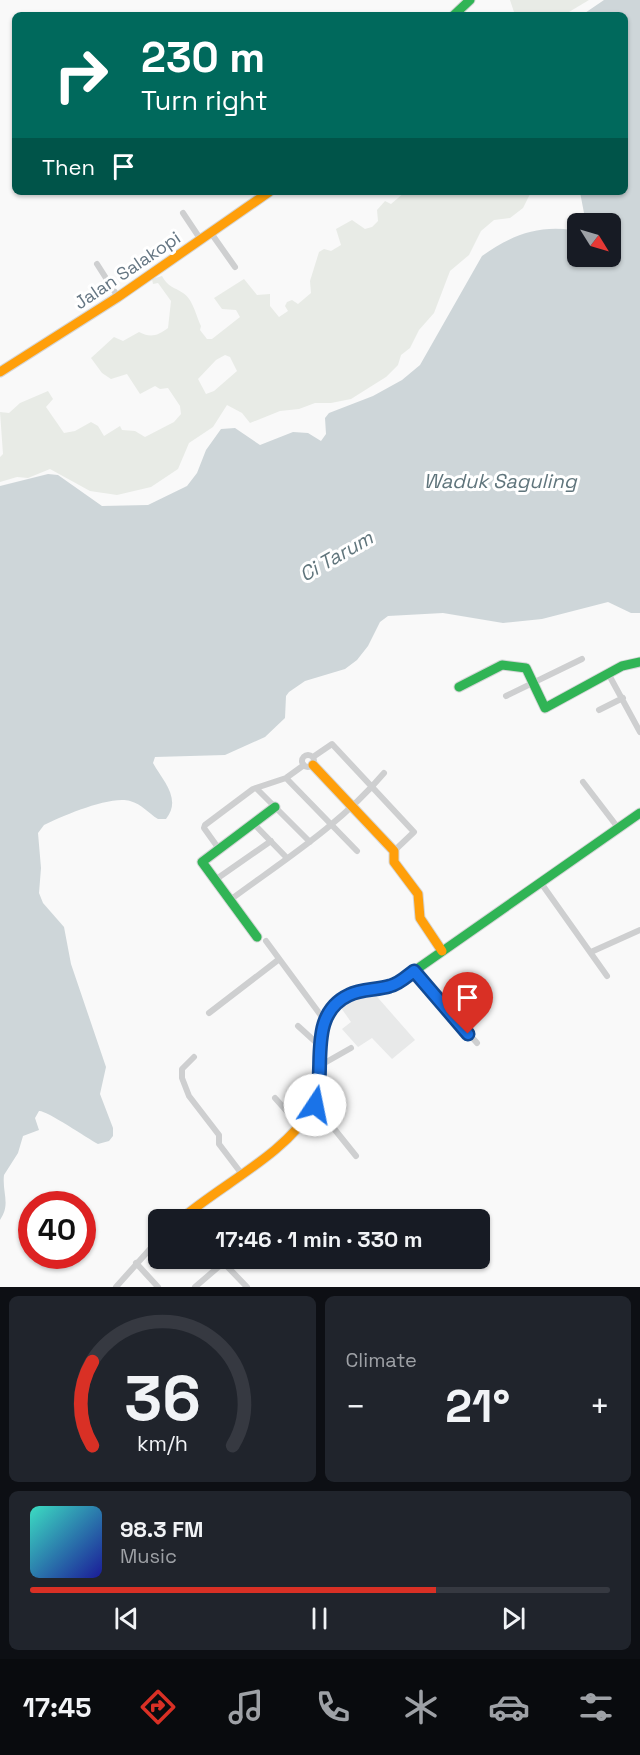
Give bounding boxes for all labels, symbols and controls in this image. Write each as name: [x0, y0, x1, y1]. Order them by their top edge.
text: 230 m: [141, 31, 265, 84]
icon: right: [42, 36, 120, 114]
text: Turn right: [141, 83, 268, 118]
icon: arrive: [107, 150, 140, 183]
text: Then: [42, 153, 95, 181]
north arrow: [567, 213, 621, 267]
map controls: [567, 213, 621, 267]
street label: Jalan Salakopi: [69, 226, 185, 314]
water label: Waduk Saguling: [424, 468, 578, 494]
water label: Ci Tarum: [294, 524, 378, 587]
pin: [442, 972, 493, 1034]
icon: arrive: [451, 981, 484, 1014]
position arrow: [283, 1073, 347, 1137]
speed limit sign: 40: [18, 1191, 96, 1269]
text: 17:46 · 1 min · 330 m: [215, 1225, 423, 1253]
text: Climate: [346, 1347, 417, 1373]
text: 36: [124, 1359, 200, 1438]
text: 21°: [445, 1378, 510, 1435]
text: −: [346, 1386, 366, 1428]
text: +: [590, 1386, 610, 1428]
text: km/h: [137, 1430, 188, 1457]
text: 98.3 FM: [120, 1515, 203, 1543]
text: Music: [120, 1543, 177, 1569]
icon: previous: [110, 1602, 143, 1635]
icon: pause: [303, 1602, 336, 1635]
icon: next: [497, 1602, 530, 1635]
icon: directions: [137, 1686, 179, 1728]
icon: music: [225, 1686, 267, 1728]
icon: phone: [312, 1686, 354, 1728]
icon: climate: [400, 1686, 442, 1728]
icon: car: [488, 1686, 530, 1728]
icon: filters: [575, 1686, 617, 1728]
text: 17:45: [23, 1690, 91, 1725]

